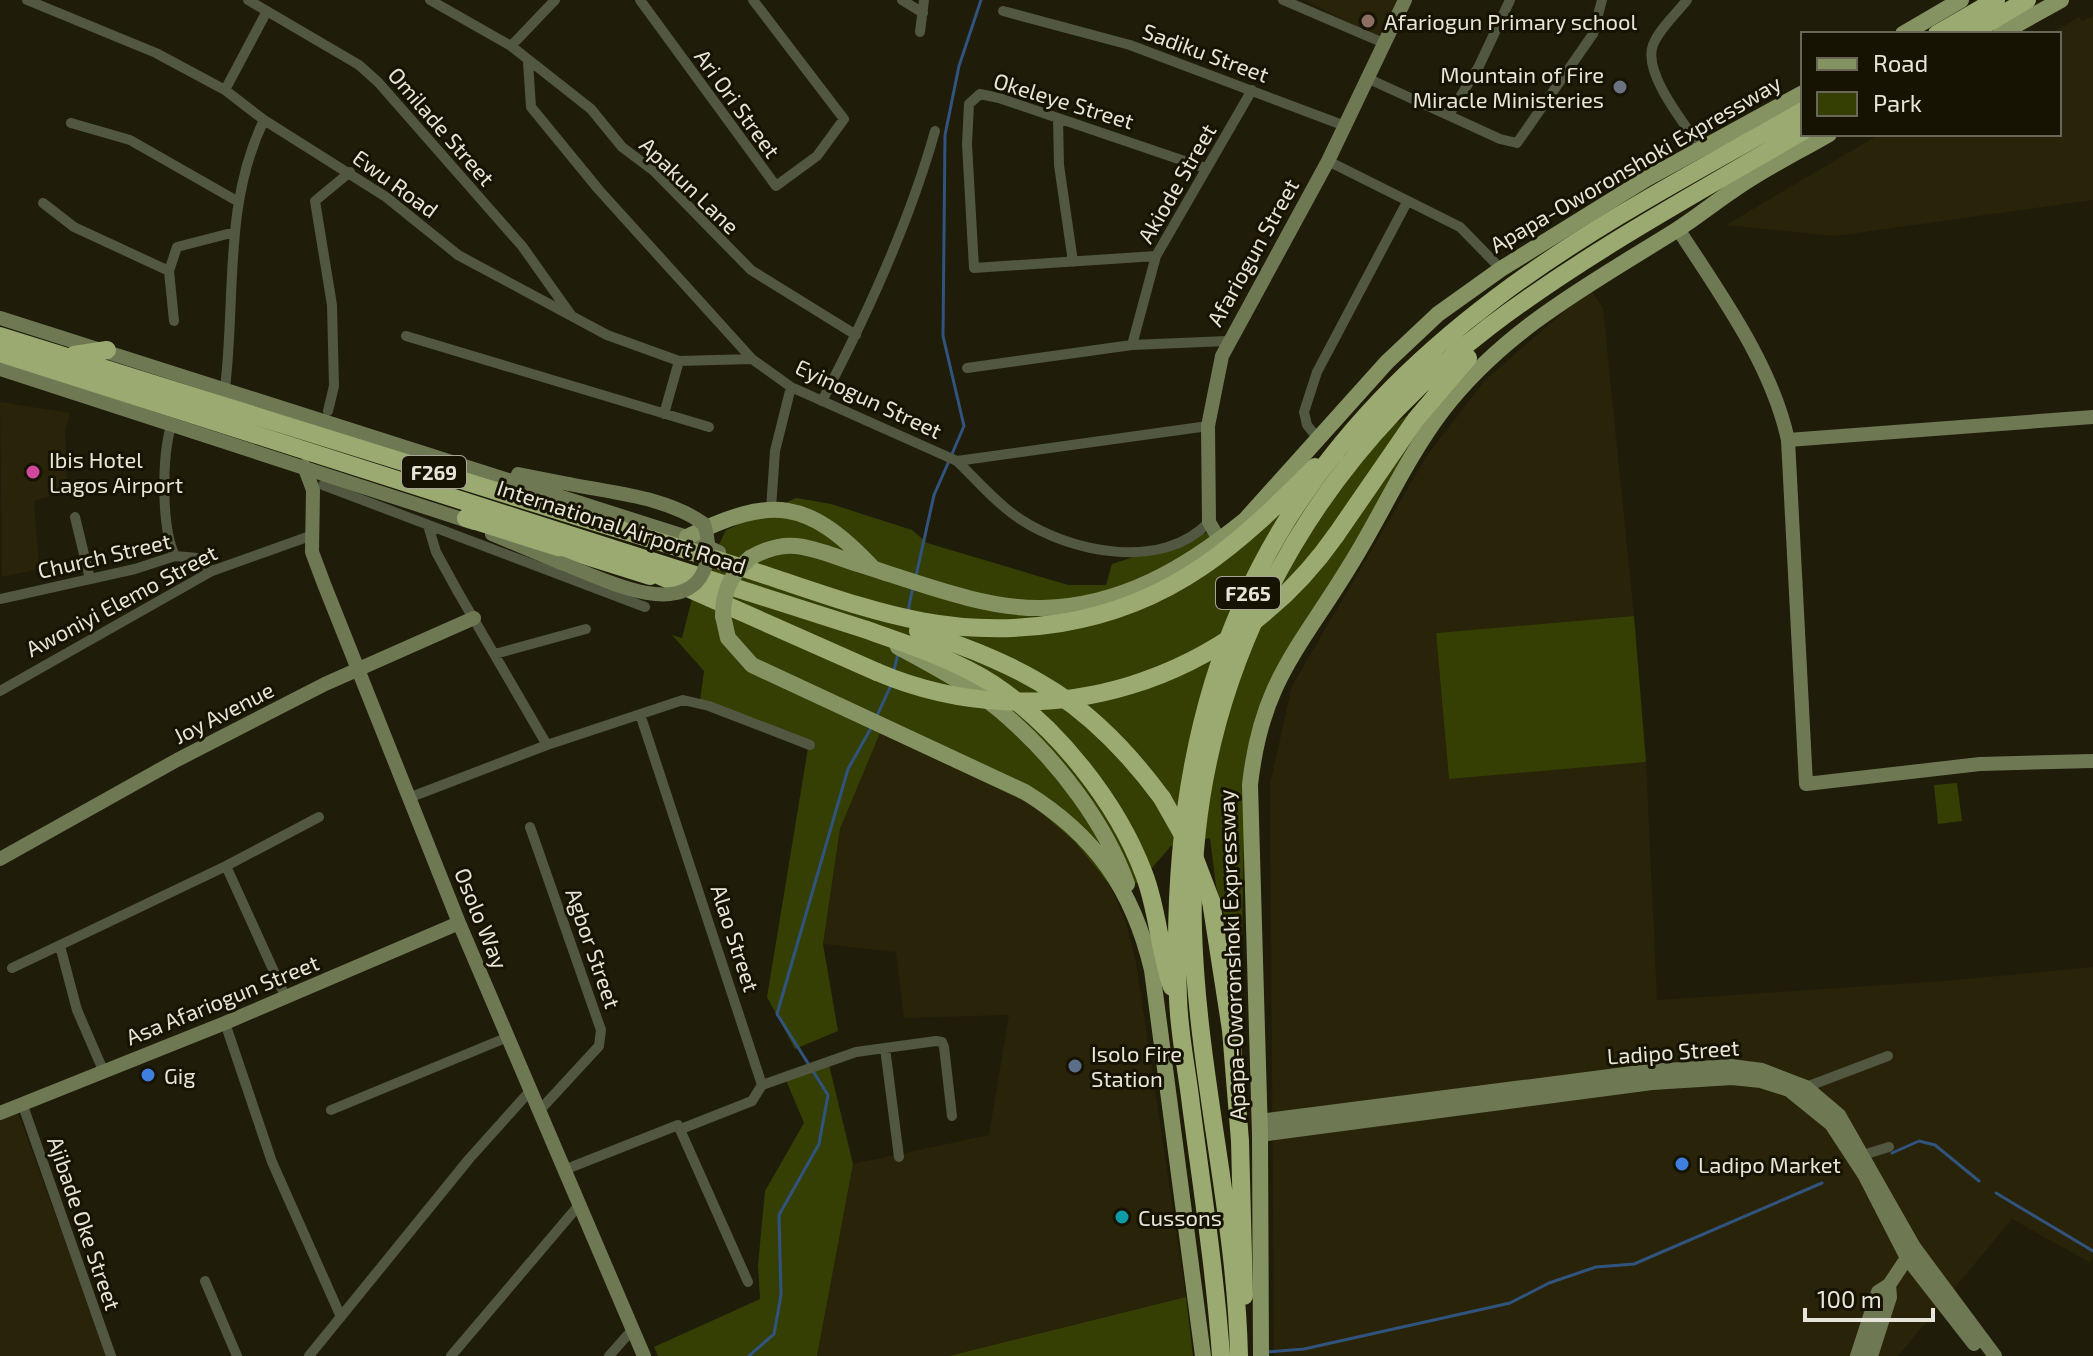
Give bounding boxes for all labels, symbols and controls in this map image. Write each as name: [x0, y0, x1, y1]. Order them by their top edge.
place label: Afariogun Primary school: [1384, 8, 1637, 34]
marker: Afariogun Primary school: [1359, 12, 1377, 30]
street label: Sadiku Street: [1139, 17, 1273, 87]
legend: [1801, 32, 2061, 136]
street label: Ari Ori Street: [690, 44, 786, 162]
text: Road: [1873, 48, 1928, 77]
street label: Omilade Street: [383, 61, 501, 191]
place label: Mountain of Fire Miracle Ministeries: [1413, 61, 1604, 112]
street label: Okeleye Street: [991, 66, 1137, 134]
street label: Apapa-Oworonshoki Expressway: [1485, 69, 1785, 257]
marker: Mountain of Fire Miracle Ministeries: [1611, 78, 1629, 96]
text: Park: [1873, 88, 1922, 117]
street label: Akiode Street: [1131, 119, 1221, 247]
street label: Apakun Lane: [635, 131, 745, 239]
street label: Ewu Road: [348, 144, 444, 222]
street label: Afariogun Street: [1201, 174, 1303, 330]
street label: Eyinogun Street: [792, 353, 946, 443]
place label: Ibis Hotel Lagos Airport: [49, 446, 183, 497]
road number: F269: [402, 456, 466, 488]
marker: Ibis Hotel Lagos Airport: [24, 463, 42, 481]
street label: International Airport Road: [494, 473, 750, 579]
street label: Church Street: [35, 527, 173, 583]
street label: Awoniyi Elemo Street: [21, 539, 221, 661]
road number: F265: [1216, 577, 1280, 609]
street label: Joy Avenue: [168, 676, 278, 748]
street label: Apapa-Oworonshoki Expressway: [1212, 789, 1250, 1121]
street label: Osolo Way: [450, 864, 514, 972]
street label: Alao Street: [707, 881, 765, 995]
street label: Agbor Street: [561, 884, 627, 1012]
street label: Asa Afariogun Street: [122, 948, 322, 1050]
street label: Ladipo Street: [1606, 1033, 1740, 1069]
place label: Isolo Fire Station: [1091, 1040, 1182, 1091]
marker: Isolo Fire Station: [1066, 1057, 1084, 1075]
place label: Gig: [164, 1062, 196, 1088]
marker: Gig: [139, 1066, 157, 1084]
street label: Ajibade Oke Street: [42, 1133, 127, 1314]
place label: Ladipo Market: [1698, 1151, 1841, 1177]
marker: Ladipo Market: [1673, 1155, 1691, 1173]
place label: Cussons: [1138, 1204, 1222, 1230]
marker: Cussons: [1113, 1208, 1131, 1226]
scale bar: [1805, 1272, 1933, 1322]
text: 100 m: [1817, 1284, 1882, 1313]

